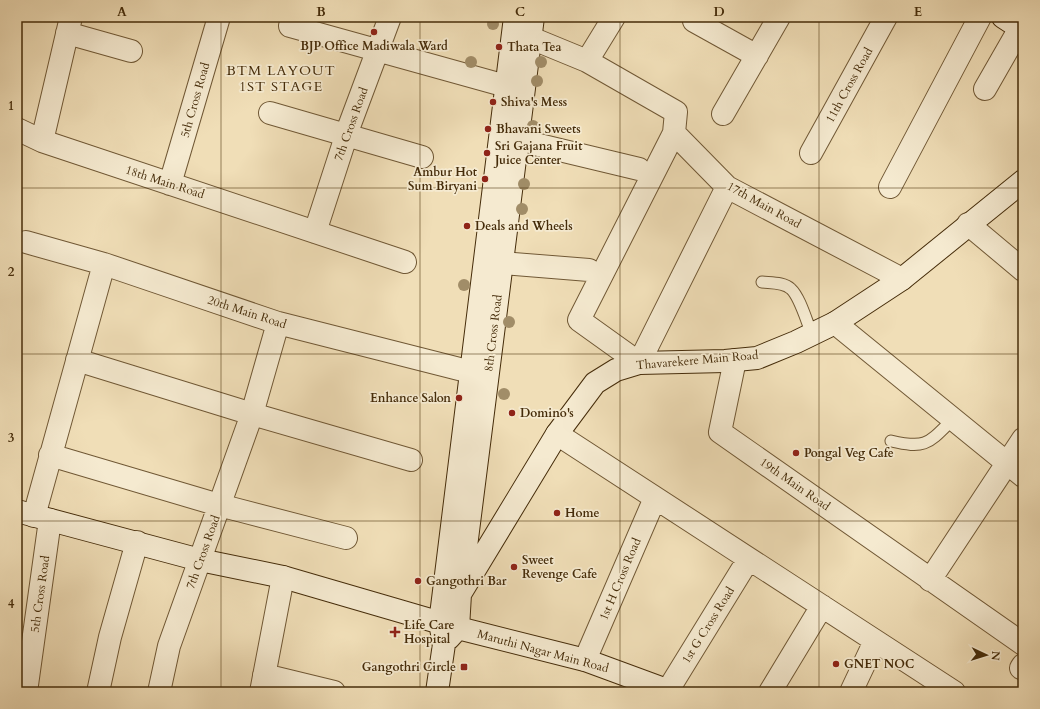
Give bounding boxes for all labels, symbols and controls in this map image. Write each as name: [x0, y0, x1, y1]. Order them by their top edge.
text: A: [117, 3, 127, 21]
text: B: [316, 3, 326, 21]
text: C: [515, 3, 525, 21]
text: D: [713, 3, 725, 21]
text: E: [914, 3, 922, 21]
marker: BJP Office Madiwala Ward: [369, 27, 379, 37]
place label: BJP Office Madiwala Ward: [300, 38, 448, 54]
place label: Thata Tea: [507, 39, 562, 55]
marker: Thata Tea: [494, 42, 504, 52]
street label: 11th Cross Road: [822, 44, 877, 125]
street label: 5th Cross Road: [177, 60, 214, 139]
district label: BTM LAYOUT 1ST STAGE: [226, 61, 336, 96]
street label: 7th Cross Road: [330, 84, 372, 163]
place label: Shiva's Mess: [501, 94, 567, 110]
text: 1: [8, 97, 14, 115]
marker: Shiva's Mess: [488, 97, 498, 107]
place label: Bhavani Sweets: [496, 121, 581, 137]
marker: Bhavani Sweets: [483, 124, 493, 134]
place label: Sri Gajana Fruit Juice Center: [493, 138, 583, 168]
marker: Sri Gajana Fruit Juice Center: [482, 148, 492, 158]
street label: 18th Main Road: [123, 162, 207, 202]
place label: Ambur Hot Sum Biryani: [408, 164, 478, 194]
marker: Ambur Hot Sum Biryani: [480, 174, 490, 184]
street label: 17th Main Road: [724, 178, 804, 232]
place label: Deals and Wheels: [475, 218, 573, 234]
marker: Deals and Wheels: [462, 221, 472, 231]
text: 2: [8, 263, 15, 281]
street label: 20th Main Road: [205, 292, 289, 332]
street label: 8th Cross Road: [480, 293, 506, 372]
street label: Thavarekere Main Road: [635, 347, 759, 373]
place label: Enhance Salon: [370, 390, 451, 406]
marker: Enhance Salon: [454, 393, 464, 403]
place label: Domino's: [520, 405, 574, 421]
marker: Domino's: [507, 408, 517, 418]
text: 3: [8, 429, 15, 447]
place label: Pongal Veg Cafe: [804, 445, 894, 461]
marker: Pongal Veg Cafe: [791, 448, 801, 458]
street label: 19th Main Road: [757, 454, 834, 514]
place label: Home: [565, 505, 600, 521]
marker: Home: [552, 508, 562, 518]
street label: 7th Cross Road: [182, 512, 224, 591]
street label: 1st H Cross Road: [595, 535, 645, 623]
place label: Sweet Revenge Cafe: [522, 552, 597, 582]
street label: 5th Cross Road: [27, 554, 53, 633]
marker: Sweet Revenge Cafe: [509, 562, 519, 572]
place label: Gangothri Bar: [426, 573, 507, 589]
marker: Gangothri Bar: [413, 576, 423, 586]
street label: 1st G Cross Road: [678, 583, 738, 666]
text: 4: [8, 595, 15, 613]
place label: Life Care Hospital: [404, 617, 454, 647]
marker: Life Care Hospital: [389, 626, 401, 638]
street label: Maruthi Nagar Main Road: [475, 626, 611, 676]
north arrow: [966, 635, 1006, 675]
text: N: [988, 650, 1003, 661]
place label: GNET NOC: [844, 656, 914, 672]
place label: Gangothri Circle: [362, 659, 456, 675]
marker: GNET NOC: [831, 659, 841, 669]
marker: Gangothri Circle: [459, 662, 469, 672]

